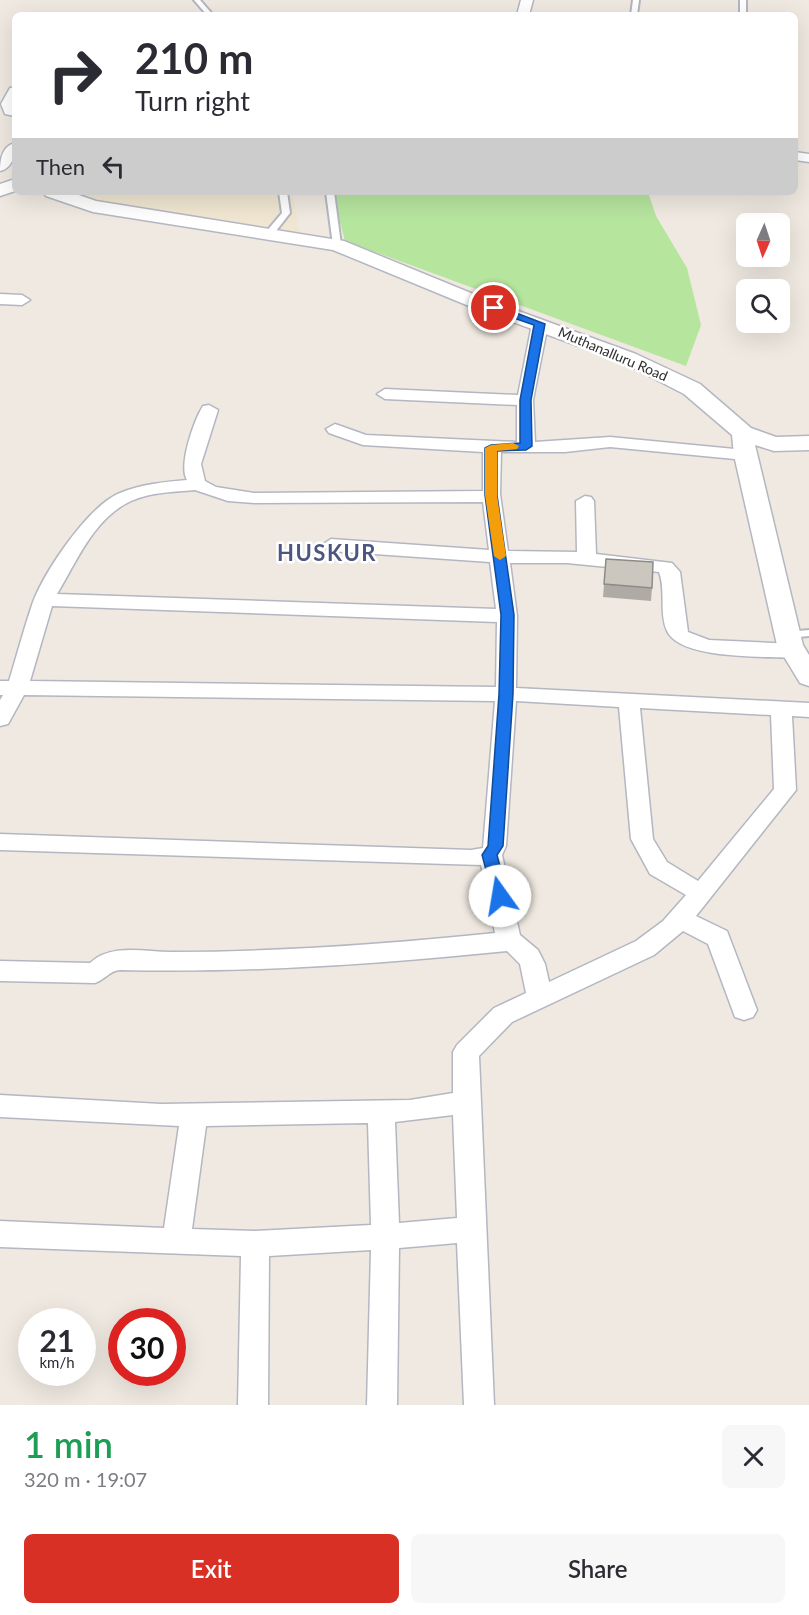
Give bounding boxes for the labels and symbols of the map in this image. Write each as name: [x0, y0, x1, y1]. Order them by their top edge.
north arrow: [736, 213, 790, 267]
pin: [468, 282, 519, 333]
street label: Muthanalluru Road: [556, 323, 670, 384]
district label: HUSKUR: [277, 539, 377, 566]
position arrow: [468, 864, 532, 928]
speed limit sign: 30: [108, 1308, 186, 1386]

